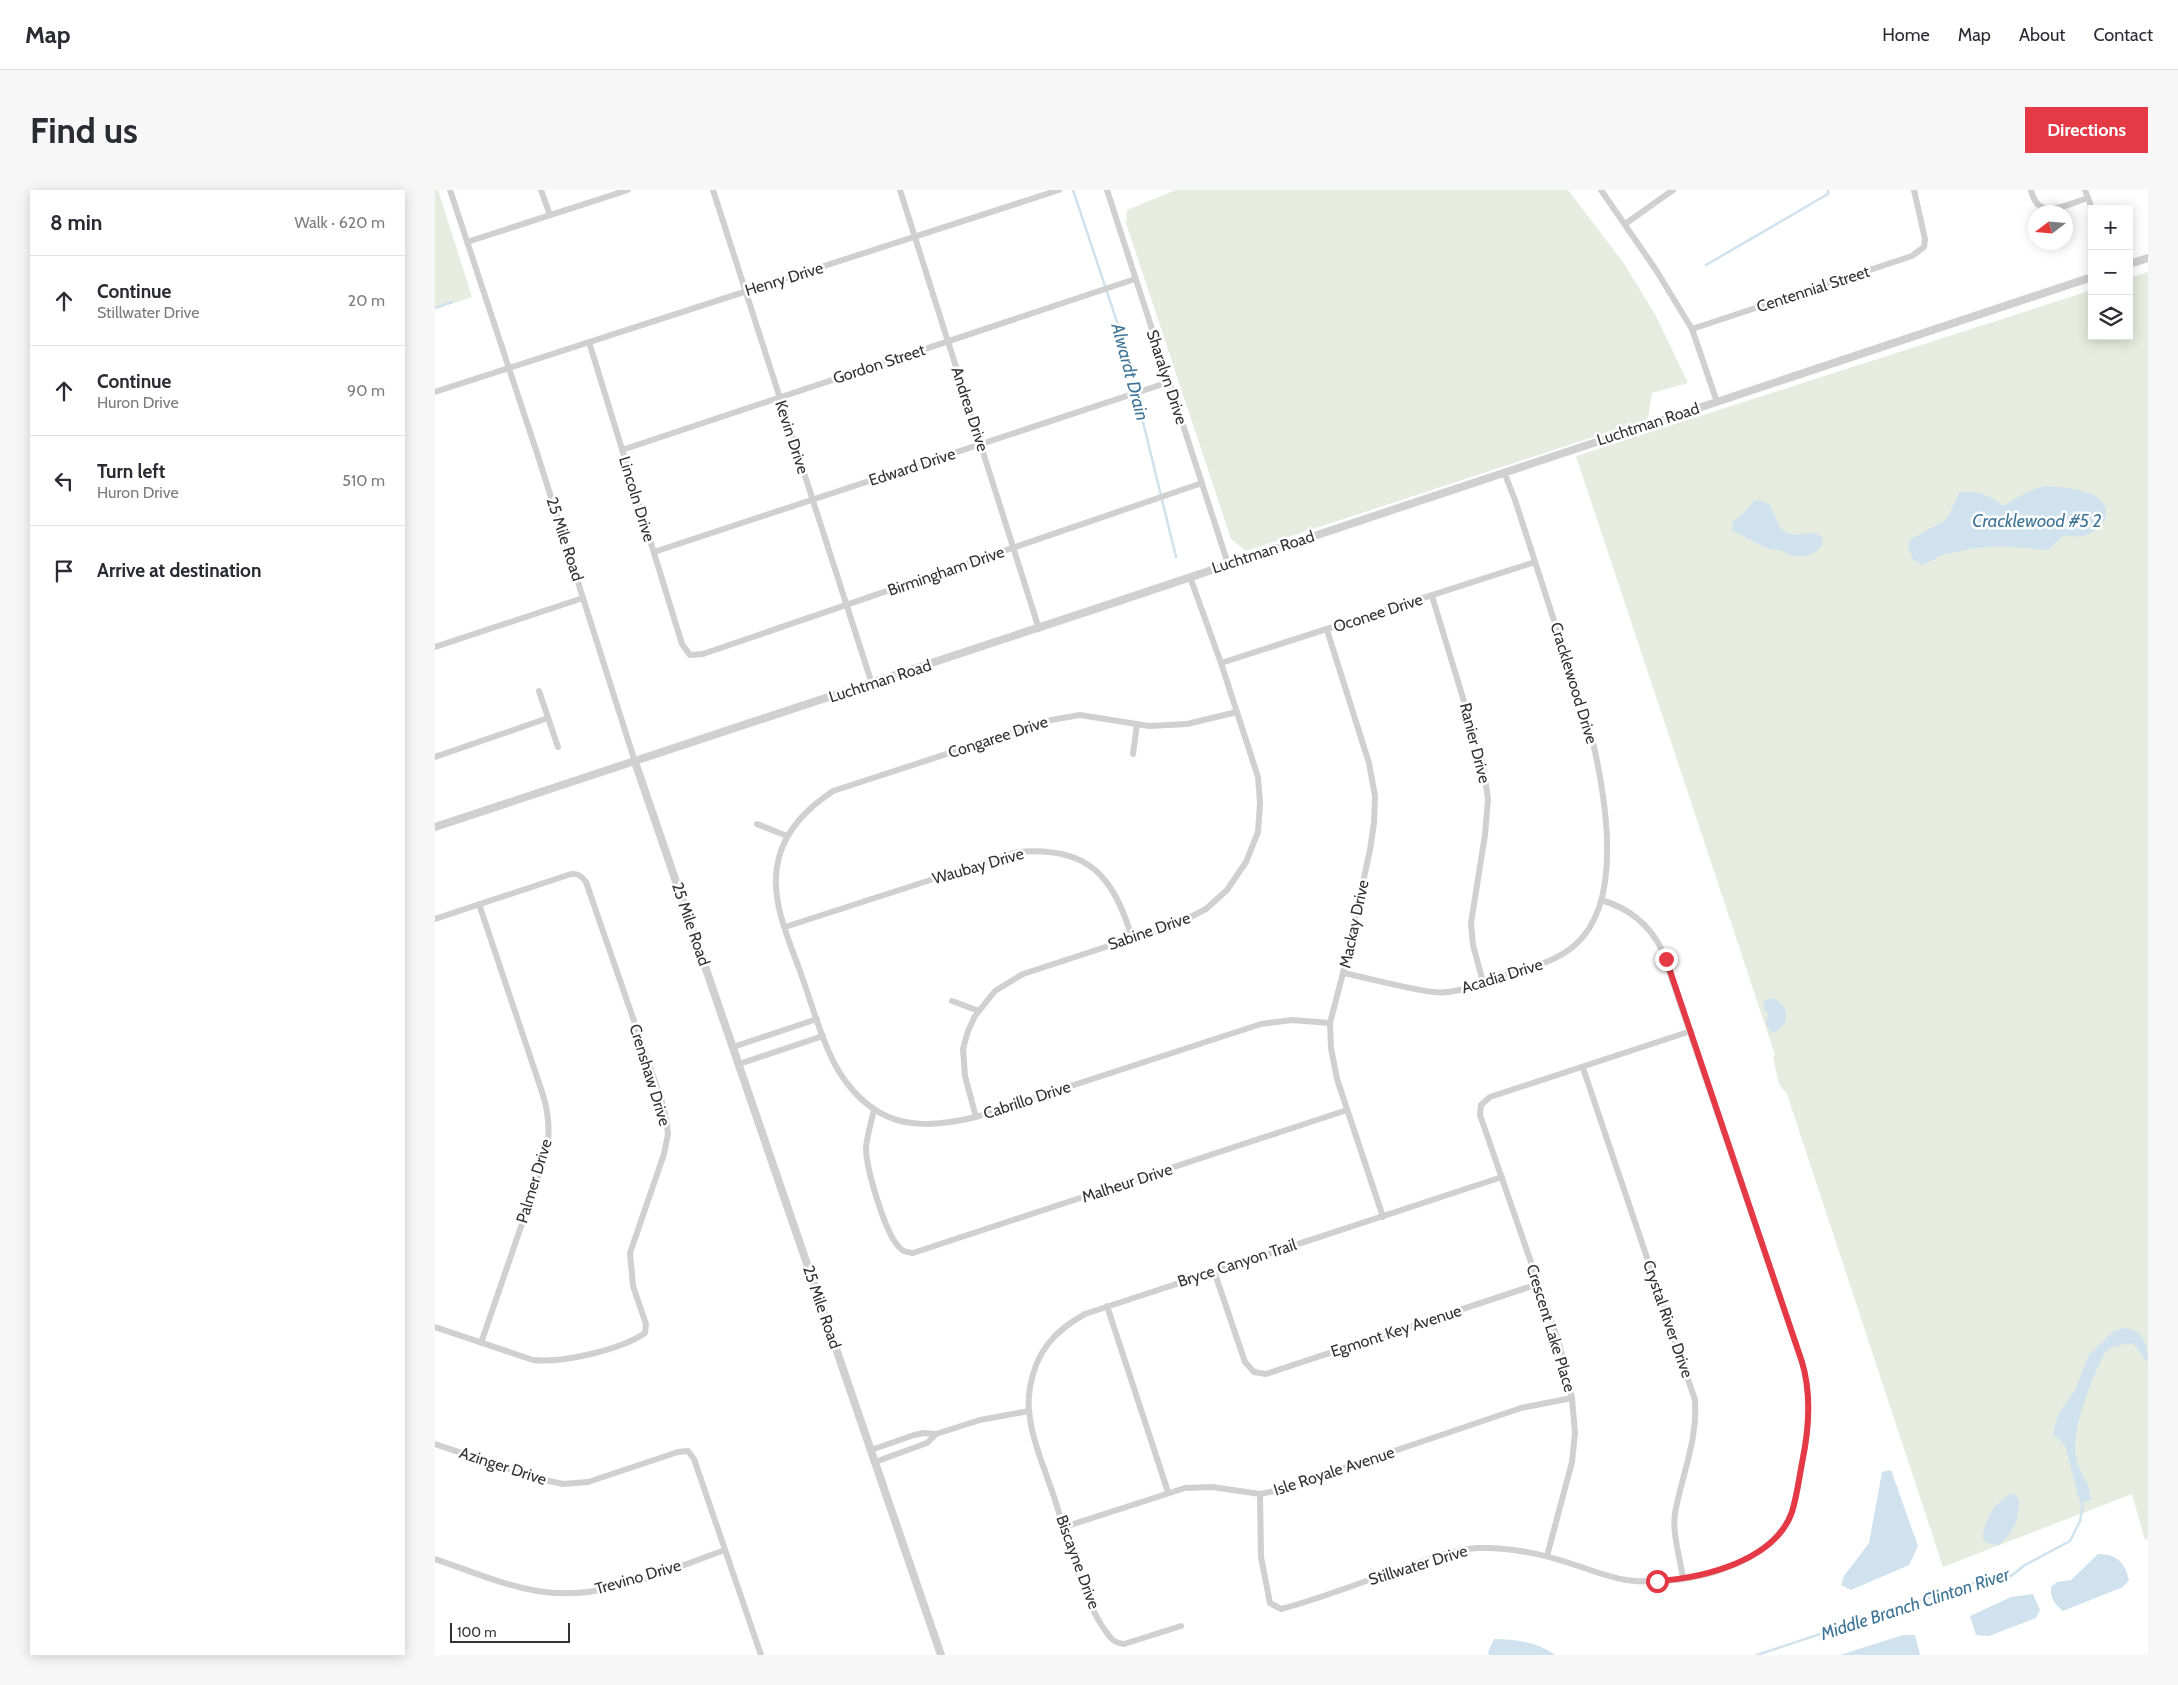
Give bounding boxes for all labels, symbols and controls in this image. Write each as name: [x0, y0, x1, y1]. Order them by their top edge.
text: Map: [25, 20, 71, 49]
text: Home: [1882, 24, 1930, 46]
text: Map: [1958, 24, 1991, 46]
text: About: [2019, 24, 2065, 46]
text: Contact: [2093, 24, 2153, 46]
button: Directions: [2025, 107, 2148, 153]
text: Find us: [30, 109, 138, 152]
north arrow: [2028, 205, 2073, 250]
map controls: [2088, 205, 2133, 340]
button: +: [2088, 205, 2133, 250]
text: 8 min: [50, 210, 102, 235]
text: Walk · 620 m: [295, 213, 385, 232]
button: −: [2088, 250, 2133, 295]
street label: Henry Drive: [743, 258, 825, 300]
street label: Centennial Street: [1754, 262, 1872, 316]
text: Continue: [97, 280, 171, 303]
icon: ahead: [50, 287, 78, 315]
text: 20 m: [348, 291, 385, 310]
button: layers: [2088, 295, 2133, 340]
text: Stillwater Drive: [97, 303, 199, 322]
water label: Alwardt Drain: [1106, 320, 1154, 423]
street label: Sharalyn Drive: [1143, 327, 1191, 427]
street label: Gordon Street: [831, 340, 928, 388]
street label: Andrea Drive: [947, 364, 993, 454]
text: Continue: [97, 370, 171, 393]
icon: ahead: [50, 377, 78, 405]
text: 90 m: [347, 381, 385, 400]
text: Huron Drive: [97, 393, 179, 412]
street label: Kevin Drive: [771, 398, 813, 476]
street label: Luchtman Road: [1594, 399, 1702, 449]
street label: Edward Drive: [866, 444, 958, 490]
street label: Lincoln Drive: [615, 454, 659, 544]
text: Turn left: [97, 460, 165, 483]
icon: left: [50, 467, 78, 495]
text: 510 m: [342, 471, 385, 490]
text: Huron Drive: [97, 483, 179, 502]
street label: 25 Mile Road: [543, 495, 587, 583]
water label: Cracklewood #5 2: [1972, 510, 2102, 532]
street label: Luchtman Road: [1209, 527, 1317, 577]
street label: Birmingham Drive: [885, 542, 1007, 600]
icon: arrive: [50, 557, 78, 585]
text: Arrive at destination: [97, 559, 261, 582]
street label: Oconee Drive: [1331, 590, 1425, 636]
street label: Cracklewood Drive: [1546, 620, 1602, 746]
street label: Luchtman Road: [826, 656, 934, 706]
street label: Ranier Drive: [1456, 701, 1494, 785]
street label: Congaree Drive: [946, 712, 1050, 762]
street label: Waubay Drive: [930, 844, 1026, 888]
street label: Mackay Drive: [1335, 878, 1373, 970]
street label: 25 Mile Road: [668, 880, 714, 968]
street label: Sabine Drive: [1105, 908, 1193, 954]
route end: [1655, 948, 1678, 971]
street label: Acadia Drive: [1459, 955, 1545, 997]
street label: Crenshaw Drive: [625, 1022, 675, 1128]
street label: Cabrillo Drive: [981, 1077, 1073, 1123]
street label: Palmer Drive: [512, 1137, 556, 1225]
street label: Malheur Drive: [1079, 1159, 1175, 1207]
street label: Bryce Canyon Trail: [1175, 1235, 1299, 1291]
street label: Crystal River Drive: [1639, 1258, 1697, 1380]
street label: Crescent Lake Place: [1523, 1262, 1579, 1394]
street label: 25 Mile Road: [799, 1263, 845, 1351]
street label: Egmont Key Avenue: [1328, 1301, 1464, 1361]
street label: Azinger Drive: [457, 1443, 549, 1489]
street label: Isle Royale Avenue: [1271, 1443, 1397, 1499]
street label: Biscayne Drive: [1052, 1512, 1104, 1612]
street label: Stillwater Drive: [1366, 1541, 1470, 1589]
street label: Trevino Drive: [593, 1556, 683, 1598]
water label: Middle Branch Clinton River: [1817, 1563, 2014, 1645]
route start: [1646, 1570, 1669, 1593]
scale bar: [450, 1620, 570, 1643]
text: 100 m: [457, 1623, 497, 1641]

